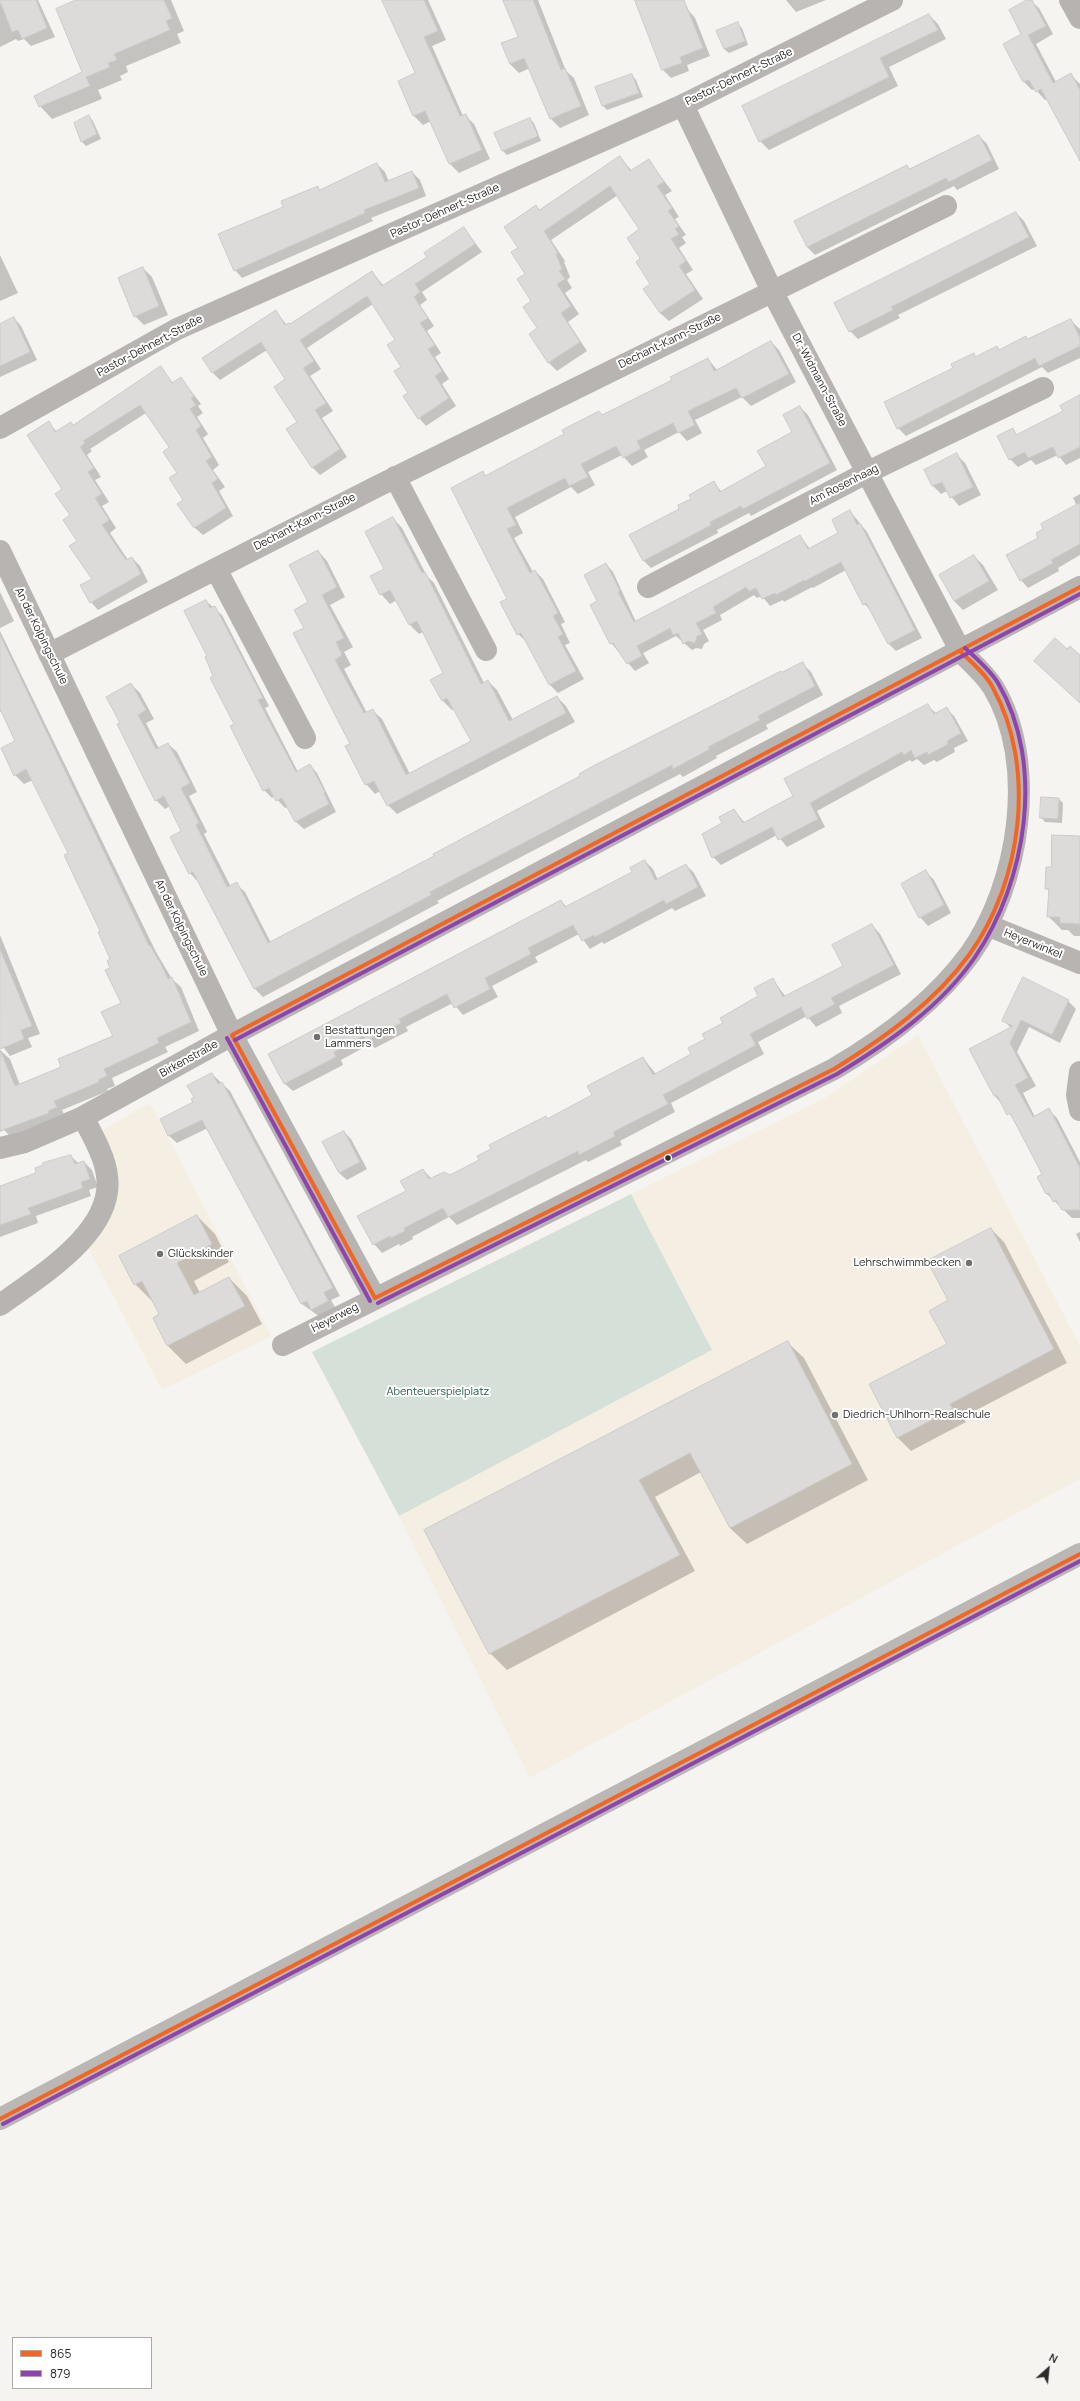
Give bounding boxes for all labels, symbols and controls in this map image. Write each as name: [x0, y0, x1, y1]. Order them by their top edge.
street label: Pastor-Dehnert-Straße: [683, 45, 795, 109]
street label: Pastor-Dehnert-Straße: [388, 181, 502, 241]
street label: Dechant-Kann-Straße: [617, 310, 723, 372]
street label: Pastor-Dehnert-Straße: [95, 313, 205, 379]
street label: Dr.-Widmann-Straße: [789, 331, 849, 429]
street label: Am Rosenhaag: [807, 462, 881, 508]
street label: Dechant-Kann-Straße: [252, 491, 358, 553]
street label: An der Kolpingschule: [12, 585, 70, 687]
street label: An der Kolpingschule: [152, 877, 210, 979]
street label: Heyerwinkel: [1002, 926, 1064, 962]
place label: Bestattungen Lammers: [325, 1024, 395, 1050]
marker: Bestattungen Lammers: [312, 1032, 322, 1042]
street label: Birkenstraße: [158, 1038, 220, 1080]
unlabelled marker: [663, 1153, 673, 1163]
place label: Glückskinder: [168, 1247, 234, 1261]
marker: Glückskinder: [155, 1249, 165, 1259]
place label: Lehrschwimmbecken: [853, 1256, 961, 1270]
marker: Lehrschwimmbecken: [964, 1258, 974, 1268]
street label: Heyerweg: [309, 1301, 361, 1335]
park label: Abenteuerspielplatz: [387, 1385, 489, 1399]
place label: Diedrich-Uhlhorn-Realschule: [843, 1408, 991, 1422]
marker: Diedrich-Uhlhorn-Realschule: [830, 1410, 840, 1420]
legend: [12, 2337, 152, 2389]
text: 865: [50, 2345, 71, 2362]
north arrow: [1028, 2349, 1068, 2389]
text: N: [1047, 2349, 1061, 2366]
text: 879: [50, 2365, 70, 2382]

